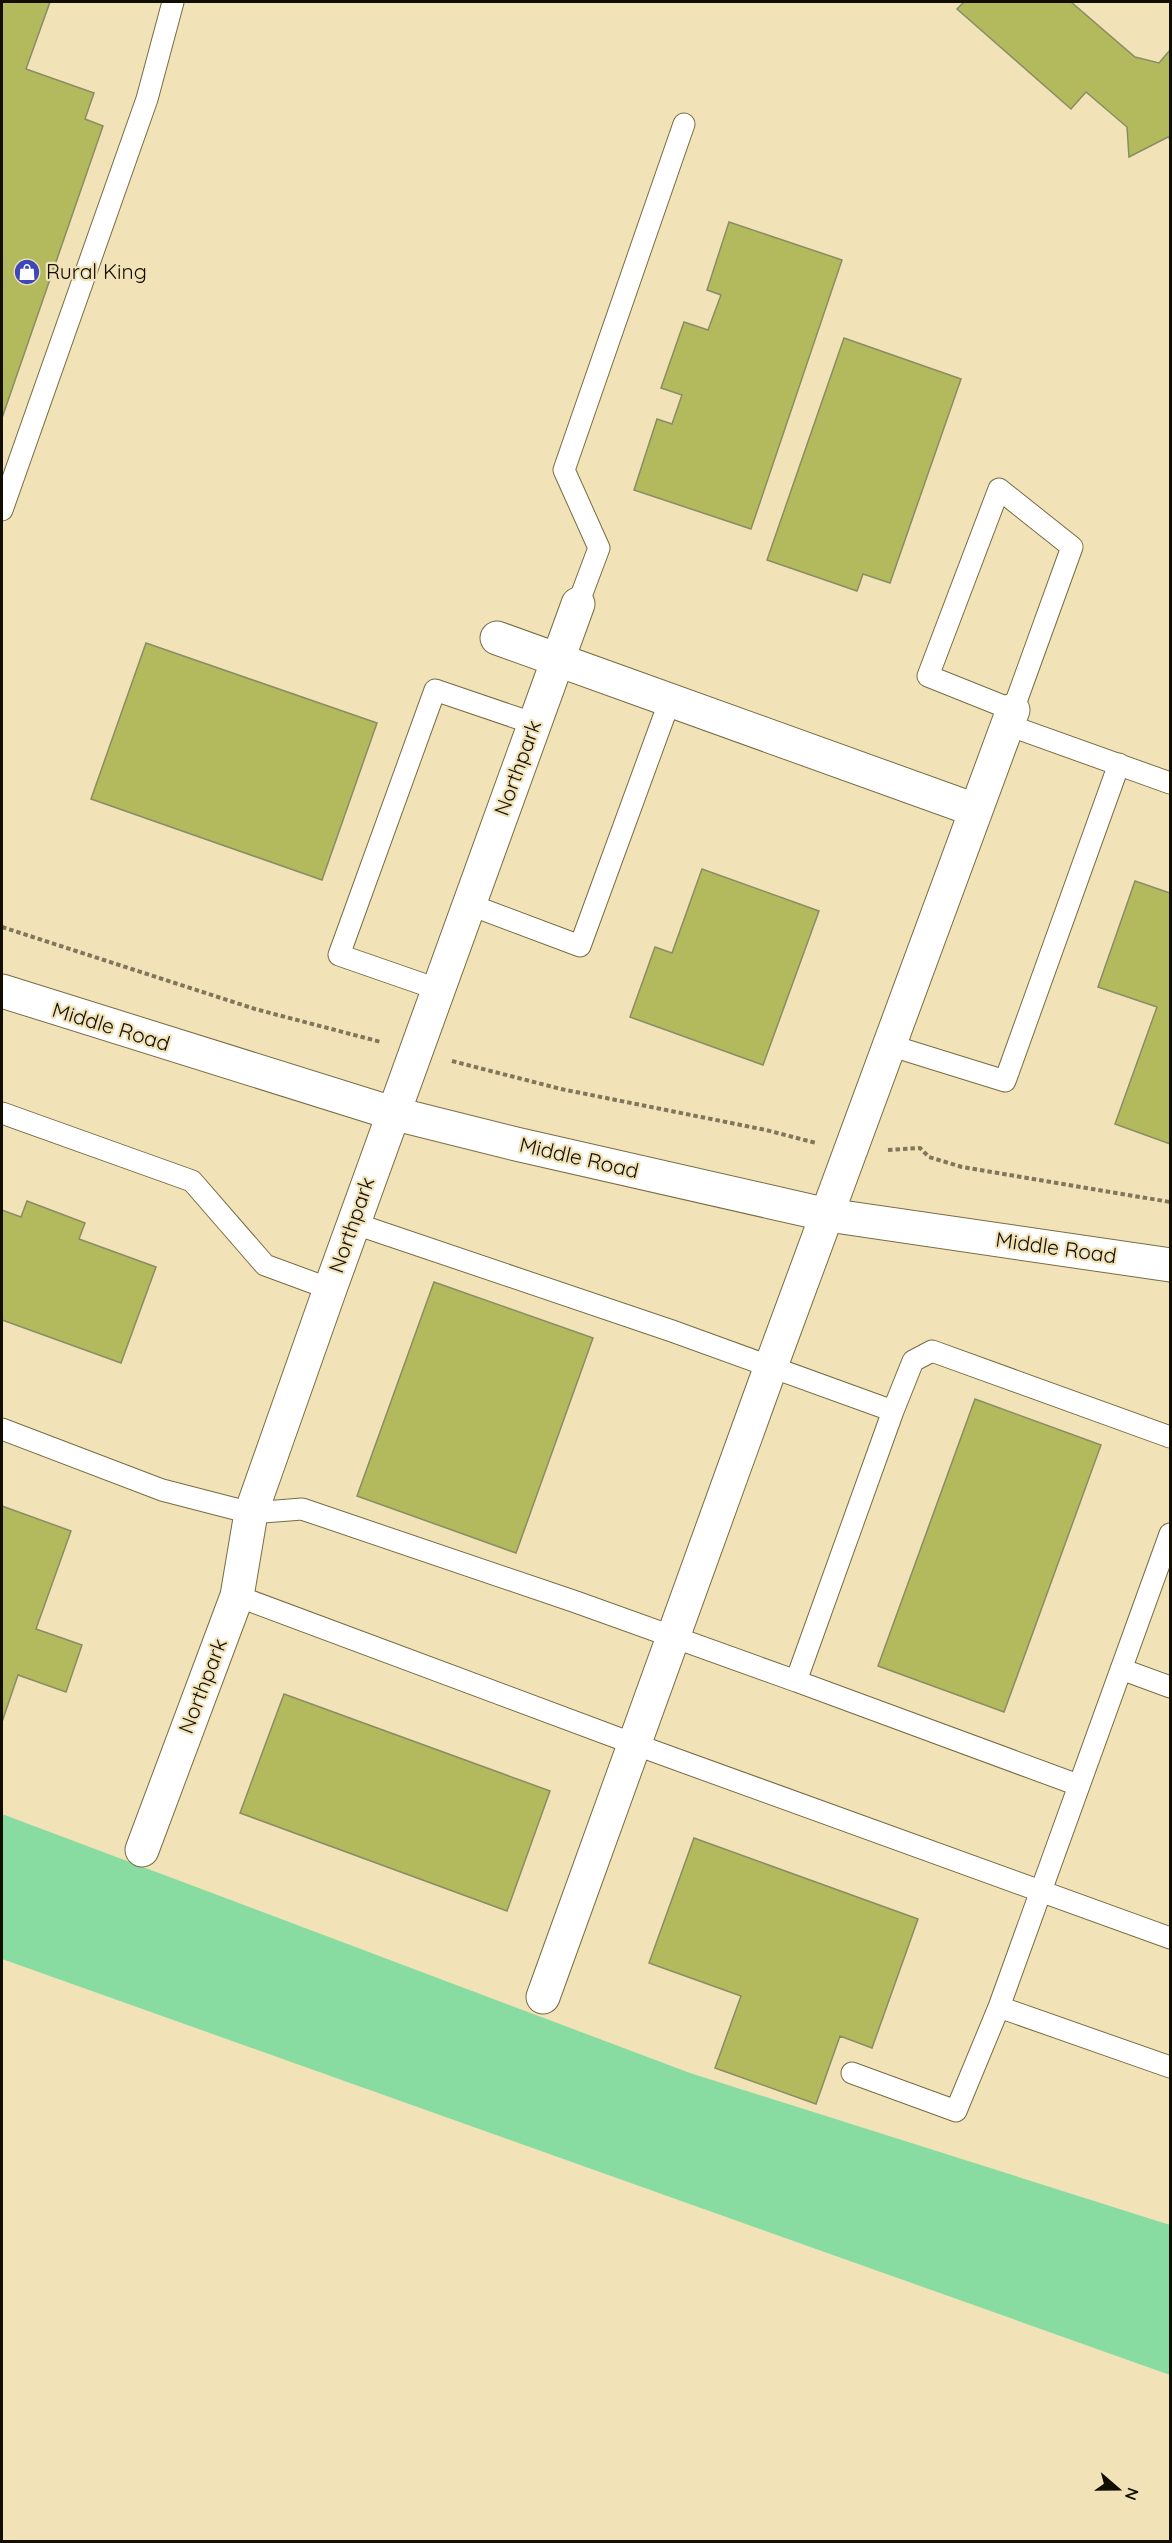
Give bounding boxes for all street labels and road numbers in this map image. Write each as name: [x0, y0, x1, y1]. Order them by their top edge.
street label: Northpark: [488, 716, 546, 819]
street label: Middle Road: [49, 996, 173, 1056]
street label: Middle Road: [517, 1131, 641, 1183]
street label: Northpark: [323, 1173, 380, 1276]
street label: Middle Road: [994, 1226, 1118, 1268]
street label: Northpark: [172, 1634, 232, 1737]

